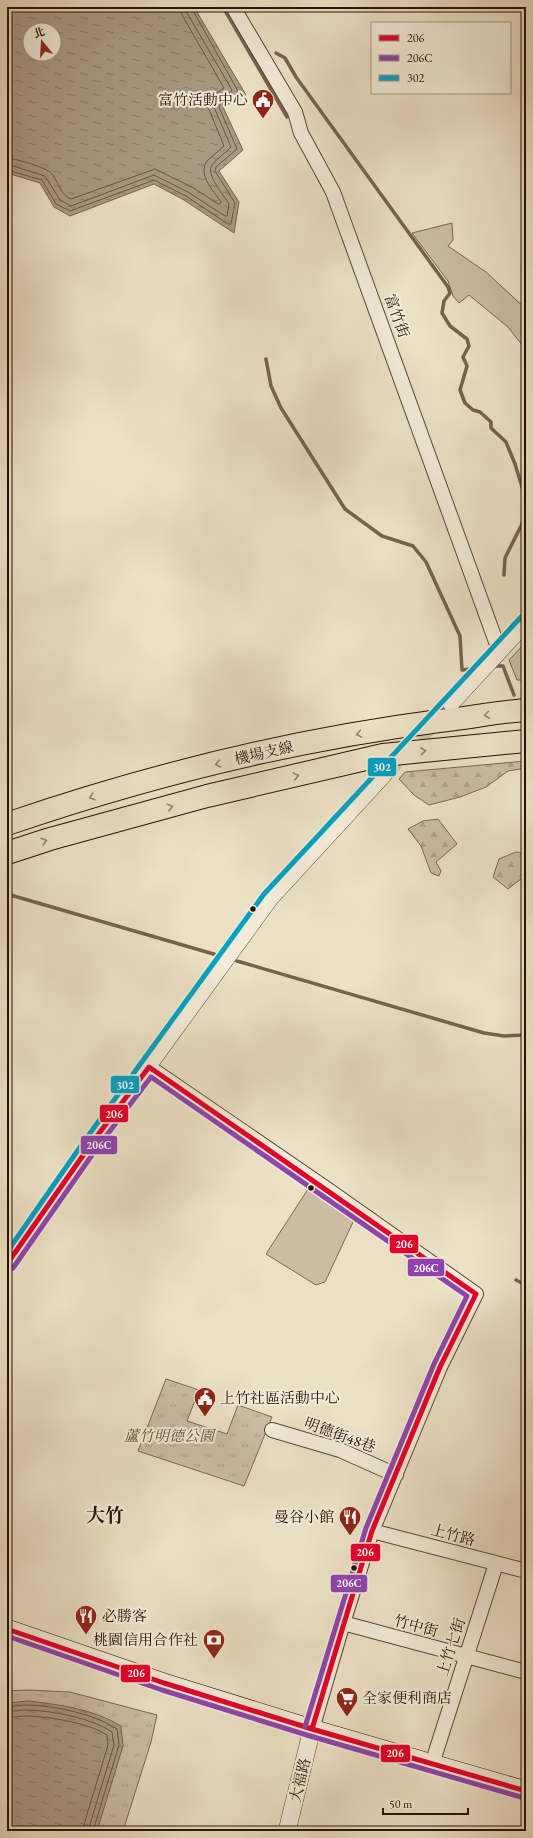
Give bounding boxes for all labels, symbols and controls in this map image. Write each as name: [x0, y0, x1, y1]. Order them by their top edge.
north arrow: [22, 22, 62, 62]
legend: [371, 22, 511, 94]
text: 北: [32, 24, 46, 41]
text: 206: [407, 30, 425, 46]
text: 206C: [407, 50, 433, 66]
text: 302: [407, 70, 425, 86]
public building icon: 富竹活動中心: [250, 87, 276, 120]
place label: 富竹活動中心: [158, 90, 248, 109]
street label: 富竹街: [381, 291, 414, 340]
one-way arrow: [484, 710, 490, 719]
one-way arrow: [356, 729, 362, 738]
street label: 機場支線: [233, 737, 295, 769]
one-way arrow: [420, 747, 426, 756]
line badge: 302: [367, 757, 397, 777]
one-way arrow: [215, 759, 221, 767]
text: 302: [373, 760, 391, 774]
one-way arrow: [293, 772, 299, 780]
one-way arrow: [89, 792, 96, 801]
one-way arrow: [166, 803, 173, 811]
one-way arrow: [40, 837, 47, 846]
unlabelled marker: [248, 904, 258, 914]
line badge: 302: [110, 1075, 140, 1094]
text: 302: [116, 1078, 134, 1092]
line badge: 206: [99, 1104, 129, 1123]
text: 206: [105, 1107, 123, 1121]
line badge: 206C: [80, 1135, 118, 1155]
text: 206C: [86, 1138, 112, 1152]
unlabelled marker: [306, 1183, 316, 1193]
line badge: 206: [389, 1234, 419, 1254]
text: 206: [395, 1237, 413, 1251]
line badge: 206C: [407, 1258, 445, 1277]
text: 206C: [413, 1261, 439, 1275]
public building icon: 上竹社區活動中心: [192, 1385, 218, 1418]
place label: 上竹社區活動中心: [220, 1388, 340, 1407]
street label: 明德街48巷: [302, 1413, 378, 1456]
park label: 蘆竹明德公園: [124, 1426, 216, 1445]
district label: 大竹: [86, 1503, 124, 1528]
restaurant icon: 曼谷小館: [337, 1504, 363, 1537]
place label: 曼谷小館: [274, 1507, 334, 1526]
street label: 上竹路: [429, 1520, 477, 1550]
line badge: 206: [350, 1543, 381, 1562]
text: 206: [356, 1545, 374, 1559]
unlabelled marker: [349, 1563, 359, 1573]
line badge: 206C: [330, 1574, 368, 1593]
text: 206C: [336, 1576, 362, 1590]
restaurant icon: 必勝客: [73, 1603, 99, 1636]
place label: 必勝客: [102, 1606, 147, 1625]
street label: 竹中街: [392, 1611, 440, 1641]
street label: 上竹七街: [432, 1615, 469, 1678]
bank icon: 桃園信用合作社: [201, 1627, 227, 1660]
place label: 桃園信用合作社: [93, 1630, 198, 1649]
line badge: 206: [120, 1664, 151, 1683]
text: 206: [127, 1666, 145, 1680]
supermarket icon: 全家便利商店: [334, 1685, 360, 1718]
place label: 全家便利商店: [362, 1688, 452, 1707]
line badge: 206: [380, 1744, 411, 1763]
text: 206: [386, 1746, 404, 1760]
street label: 大福路: [285, 1756, 314, 1804]
scale bar: [383, 1790, 468, 1816]
text: 50 m: [389, 1796, 413, 1812]

